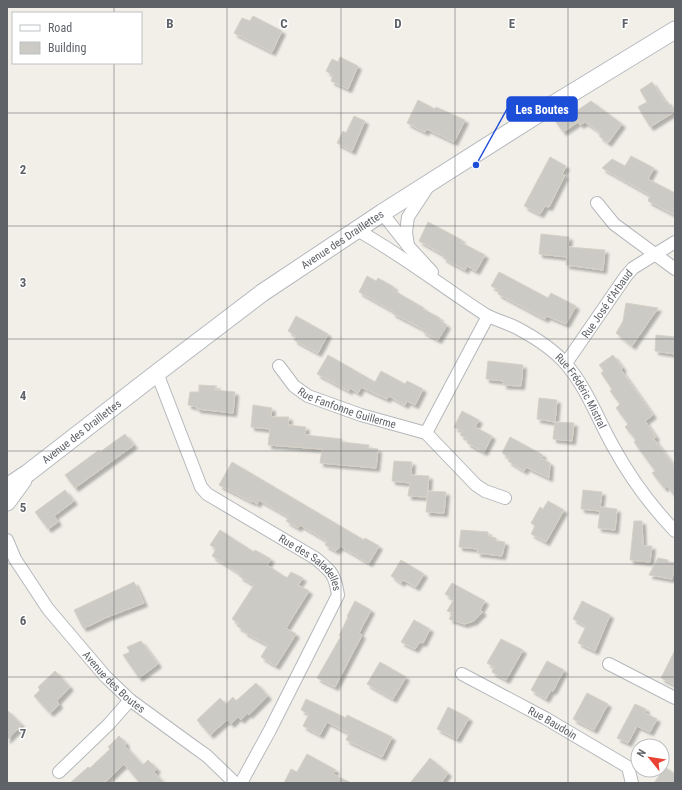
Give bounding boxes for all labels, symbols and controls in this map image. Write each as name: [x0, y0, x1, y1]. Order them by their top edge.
legend: [12, 12, 142, 64]
text: B: [166, 16, 174, 31]
text: C: [280, 16, 288, 31]
text: D: [394, 16, 402, 31]
text: E: [509, 16, 516, 31]
text: F: [622, 16, 628, 31]
text: Road: [48, 21, 72, 35]
text: Building: [48, 41, 86, 55]
callout: Les Boutes: [507, 97, 577, 121]
text: Les Boutes: [515, 103, 569, 117]
text: 2: [20, 162, 27, 177]
street label: Avenue des Draillettes: [299, 208, 386, 272]
street label: Rue José d'Arbaud: [579, 267, 636, 341]
text: 3: [20, 275, 26, 290]
street label: Rue Frédéric Mistral: [552, 351, 609, 431]
street label: Rue Fanfonne Guillerme: [295, 385, 397, 431]
text: 4: [20, 388, 27, 403]
street label: Avenue des Draillettes: [40, 397, 124, 467]
text: 5: [20, 500, 27, 515]
street label: Rue des Saladelles: [276, 532, 343, 592]
text: 6: [20, 613, 27, 628]
street label: Avenue des Boutes: [80, 649, 147, 716]
street label: Rue Baudoin: [526, 704, 579, 742]
text: 7: [20, 726, 27, 741]
north arrow: [630, 738, 670, 778]
text: N: [634, 747, 649, 759]

